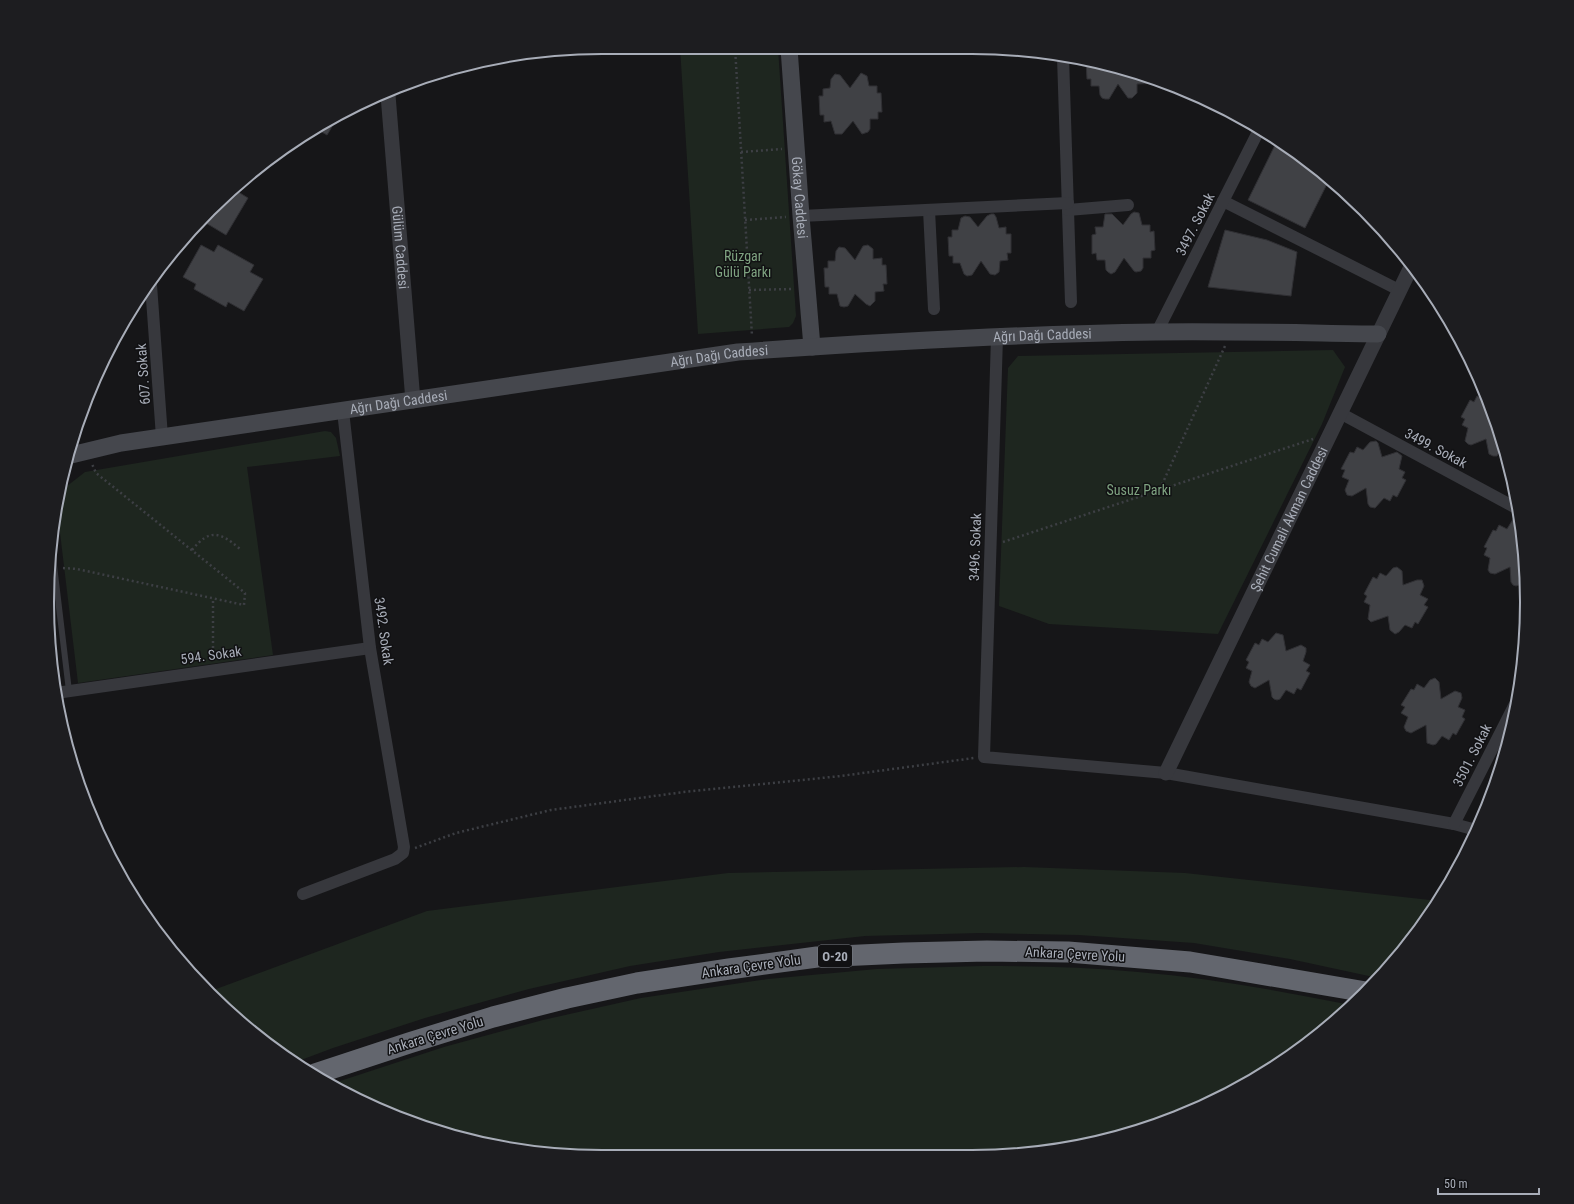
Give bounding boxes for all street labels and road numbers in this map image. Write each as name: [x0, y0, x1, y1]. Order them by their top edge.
street label: Gökay Caddesi: [789, 156, 811, 239]
street label: 3497. Sokak: [1172, 189, 1218, 258]
street label: Gülüm Caddesi: [389, 205, 412, 290]
street label: Ağrı Dağı Caddesi: [993, 325, 1092, 345]
street label: 607. Sokak: [133, 342, 153, 405]
street label: Ağrı Dağı Caddesi: [669, 342, 769, 370]
street label: Ağrı Dağı Caddesi: [348, 387, 448, 417]
street label: 3499. Sokak: [1402, 425, 1470, 471]
street label: Şehit Cumali Akman Caddesi: [1247, 444, 1331, 594]
street label: 3496. Sokak: [966, 512, 984, 581]
street label: 3492. Sokak: [371, 596, 397, 667]
street label: 594. Sokak: [180, 643, 243, 667]
street label: 3501. Sokak: [1449, 720, 1495, 789]
street label: Ankara Çevre Yolu: [1025, 943, 1125, 965]
road number: O-20: [818, 945, 852, 967]
street label: Ankara Çevre Yolu: [700, 951, 802, 981]
street label: Ankara Çevre Yolu: [385, 1013, 485, 1057]

